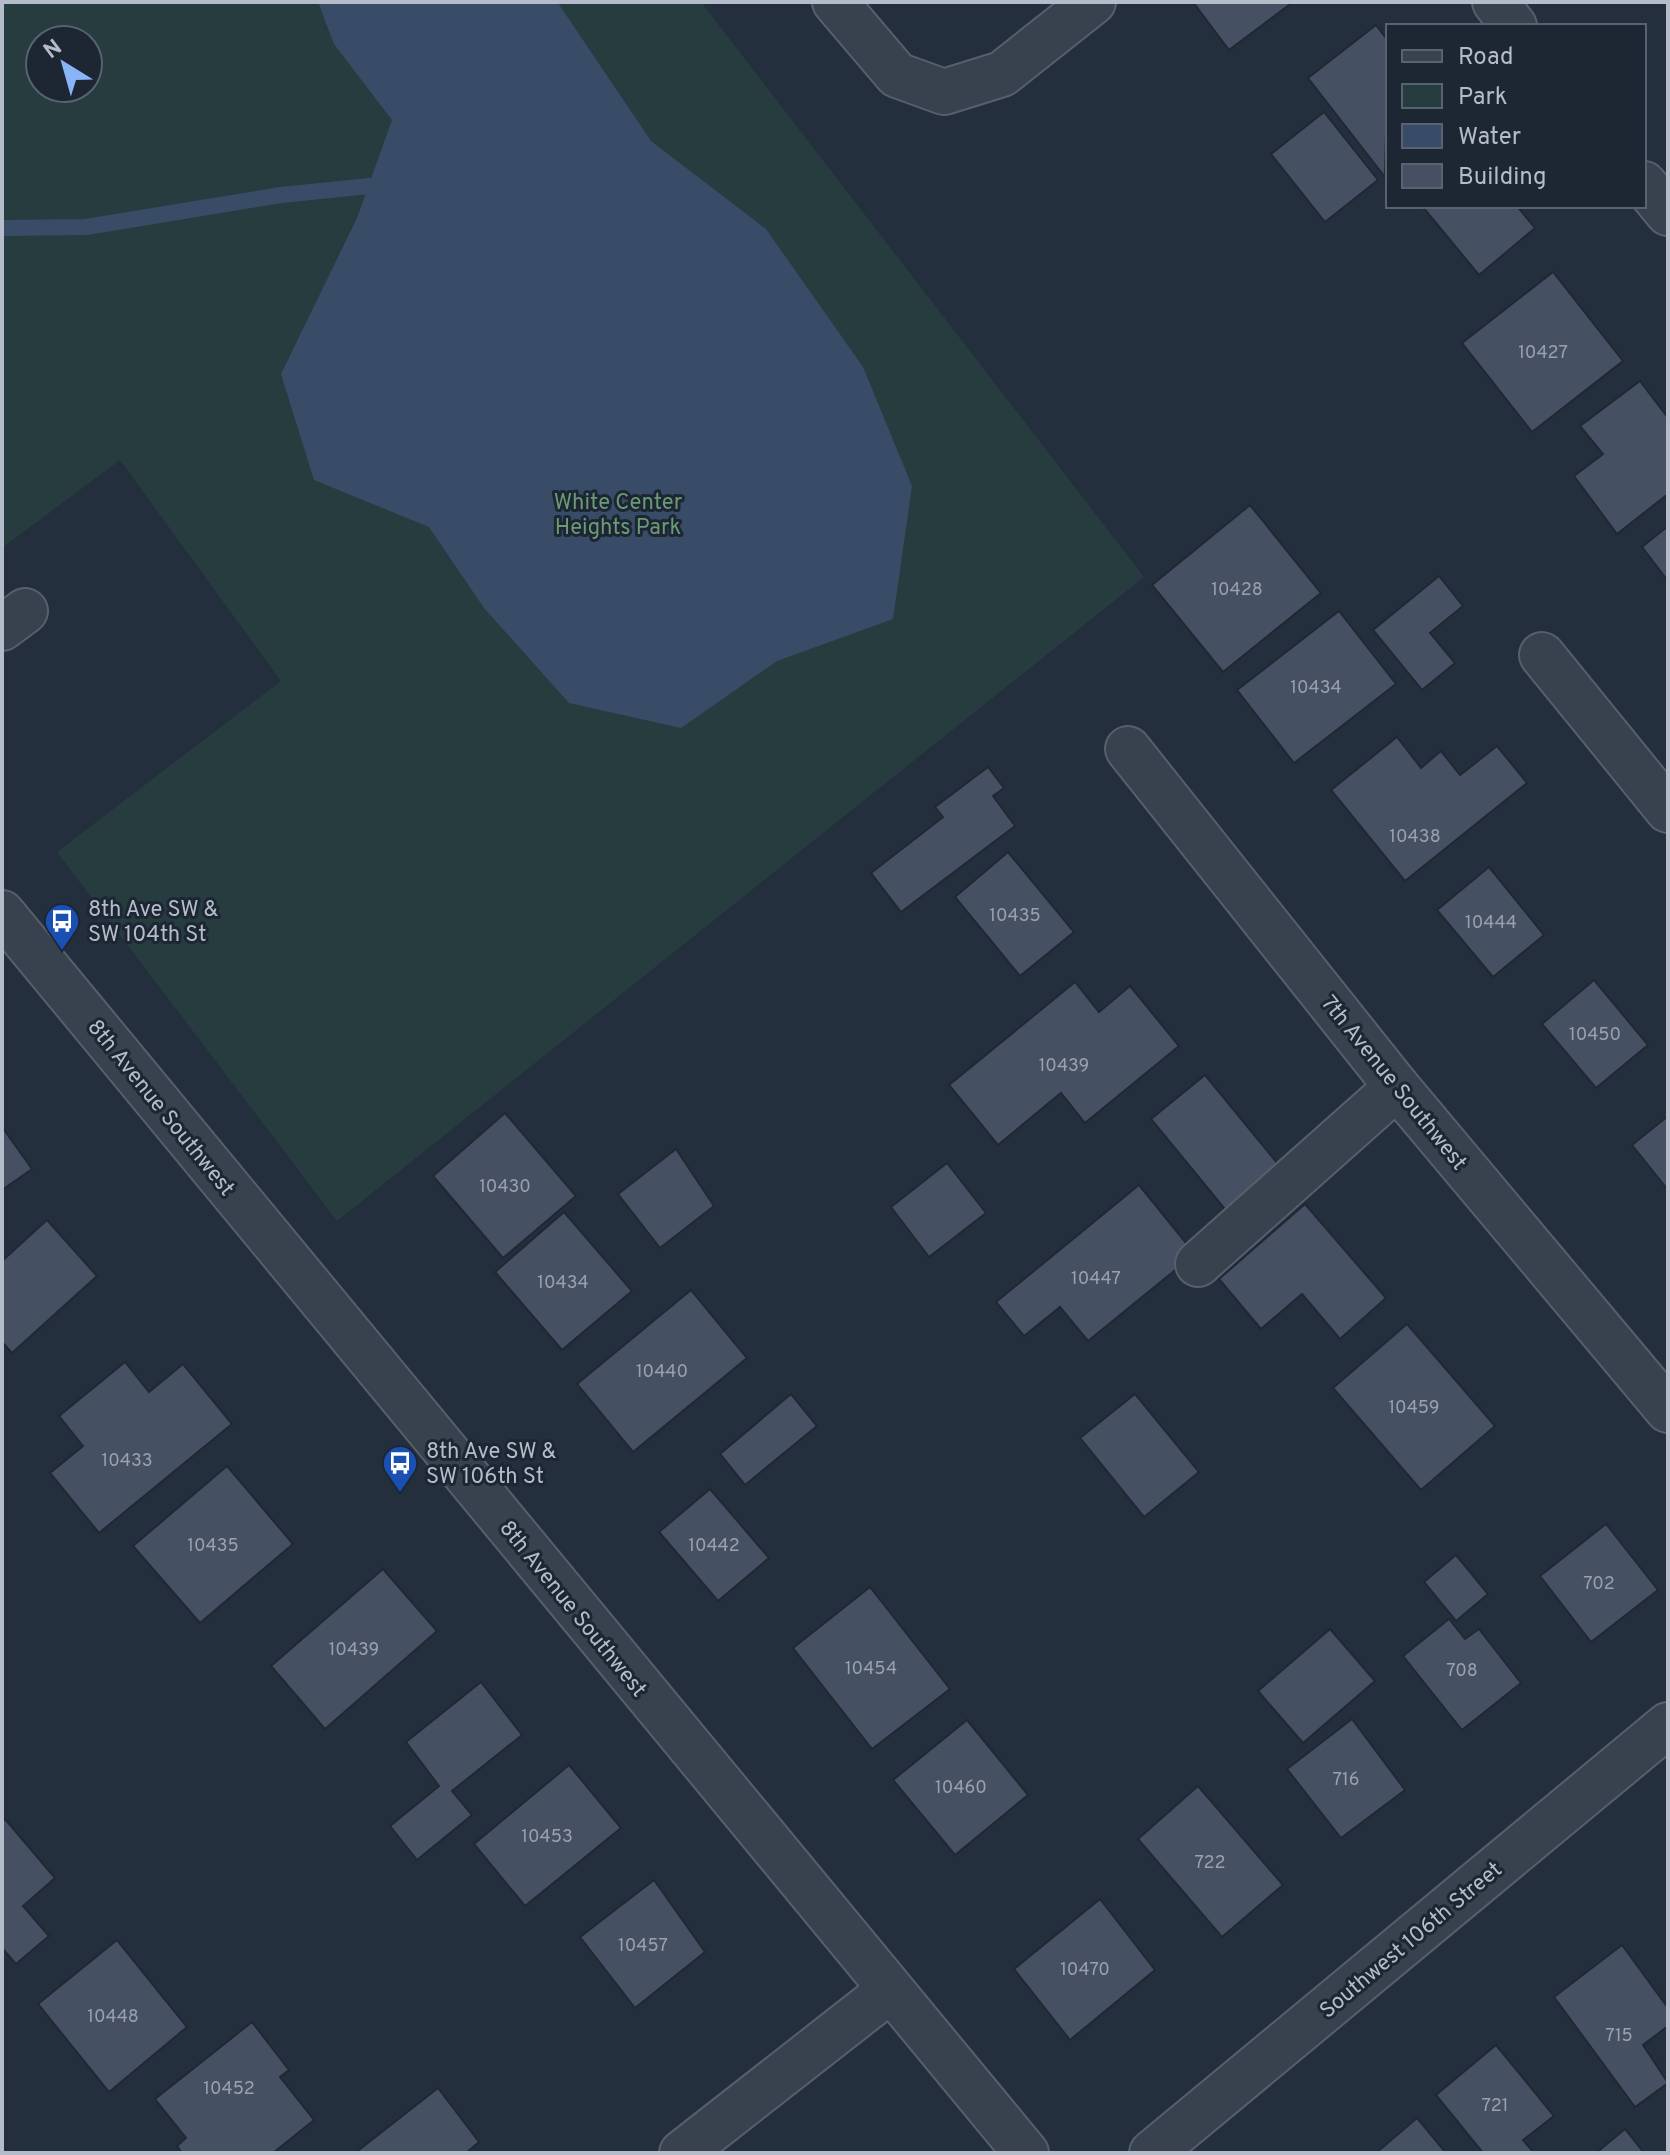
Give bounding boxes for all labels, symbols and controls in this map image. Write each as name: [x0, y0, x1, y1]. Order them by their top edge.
north arrow: [24, 24, 104, 104]
legend: [1386, 24, 1646, 208]
text: N: [39, 34, 68, 66]
text: Road: [1458, 43, 1514, 73]
text: Park: [1458, 83, 1508, 113]
text: Water: [1458, 123, 1521, 153]
text: Building: [1458, 163, 1547, 193]
house number: 10427: [1518, 342, 1568, 365]
park label: White Center Heights Park: [554, 490, 683, 542]
house number: 10428: [1211, 579, 1263, 602]
house number: 10434: [1290, 677, 1342, 700]
house number: 10438: [1389, 826, 1441, 849]
place label: 8th Ave SW & SW 104th St: [88, 897, 219, 949]
bus stop icon: 8th Ave SW & SW 104th St: [43, 902, 81, 952]
house number: 10435: [989, 905, 1041, 928]
house number: 10444: [1465, 912, 1517, 935]
street label: 7th Avenue Southwest: [1314, 991, 1472, 1176]
street label: 8th Avenue Southwest: [81, 1015, 240, 1202]
house number: 10450: [1569, 1024, 1621, 1047]
house number: 10439: [1039, 1055, 1089, 1078]
house number: 10430: [479, 1176, 531, 1199]
house number: 10447: [1071, 1268, 1121, 1291]
house number: 10434: [537, 1272, 589, 1295]
house number: 10440: [636, 1361, 688, 1384]
house number: 10459: [1388, 1397, 1440, 1420]
place label: 8th Ave SW & SW 106th St: [426, 1439, 557, 1491]
bus stop icon: 8th Ave SW & SW 106th St: [381, 1444, 419, 1494]
house number: 10433: [101, 1450, 153, 1473]
street label: 8th Avenue Southwest: [493, 1516, 652, 1703]
house number: 10435: [187, 1535, 239, 1558]
house number: 10442: [688, 1535, 740, 1558]
house number: 702: [1583, 1573, 1615, 1596]
house number: 10439: [329, 1639, 379, 1662]
house number: 10454: [845, 1658, 897, 1681]
house number: 708: [1446, 1660, 1478, 1683]
house number: 716: [1332, 1769, 1360, 1792]
house number: 10460: [935, 1777, 987, 1800]
house number: 10453: [521, 1826, 573, 1849]
house number: 722: [1194, 1852, 1226, 1875]
street label: Southwest 106th Street: [1315, 1857, 1508, 2025]
house number: 10457: [618, 1935, 668, 1958]
house number: 10470: [1060, 1959, 1110, 1982]
house number: 10448: [87, 2006, 139, 2029]
house number: 715: [1605, 2025, 1633, 2048]
house number: 10452: [203, 2078, 255, 2101]
house number: 721: [1482, 2095, 1508, 2118]

